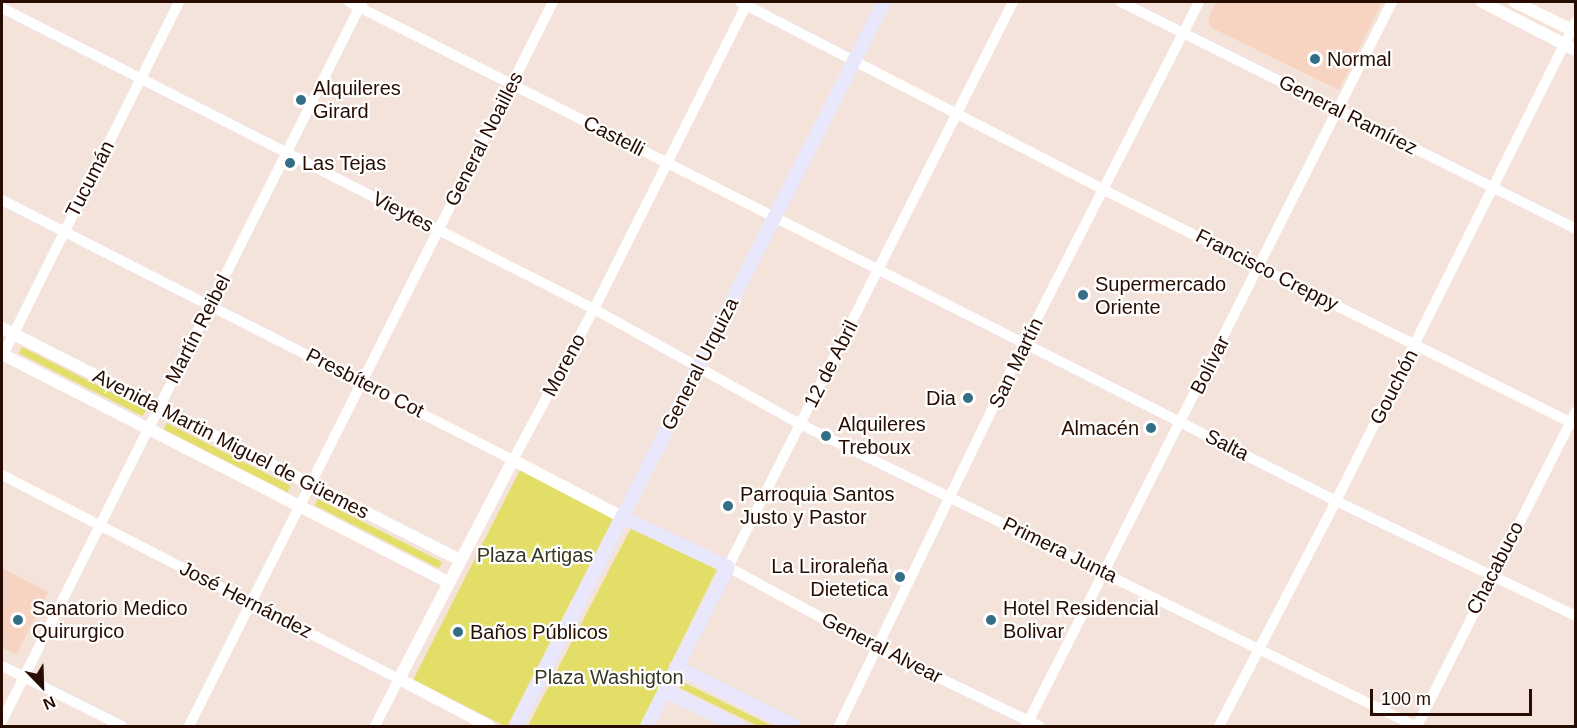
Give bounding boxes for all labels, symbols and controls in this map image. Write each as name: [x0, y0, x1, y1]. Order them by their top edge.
place label: Normal: [1327, 47, 1391, 71]
marker: Normal: [1308, 52, 1322, 66]
street label: General Noailles: [440, 68, 528, 210]
street label: General Ramírez: [1275, 70, 1421, 160]
place label: Alquileres Girard: [313, 77, 401, 124]
marker: Alquileres Girard: [294, 93, 308, 107]
street label: Castelli: [579, 110, 649, 162]
street label: Tucumán: [61, 137, 119, 221]
place label: Las Tejas: [302, 151, 386, 175]
marker: Las Tejas: [283, 156, 297, 170]
street label: Vieytes: [368, 187, 438, 237]
street label: Francisco Creppy: [1192, 224, 1342, 316]
street label: Martín Reibel: [160, 271, 236, 387]
place label: Supermercado Oriente: [1095, 272, 1226, 319]
marker: Supermercado Oriente: [1076, 288, 1090, 302]
street label: General Urquiza: [656, 294, 744, 434]
street label: San Martín: [984, 314, 1048, 412]
street label: 12 de Abril: [799, 316, 863, 412]
street label: Moreno: [537, 329, 591, 401]
street label: Bolívar: [1185, 332, 1235, 398]
street label: Presbítero Cot: [302, 343, 428, 423]
street label: Gouchón: [1365, 345, 1423, 429]
street label: Avenida Martin Miguel de Güemes: [89, 364, 373, 524]
place label: Dia: [926, 386, 956, 410]
marker: Dia: [961, 391, 975, 405]
place label: Alquileres Treboux: [838, 412, 926, 459]
place label: Almacén: [1061, 416, 1139, 440]
marker: Almacén: [1144, 421, 1158, 435]
street label: Salta: [1201, 424, 1253, 466]
marker: Alquileres Treboux: [819, 429, 833, 443]
place label: Parroquia Santos Justo y Pastor: [740, 482, 895, 529]
marker: Parroquia Santos Justo y Pastor: [721, 499, 735, 513]
street label: Primera Junta: [999, 512, 1121, 588]
street label: Chacabuco: [1461, 517, 1529, 619]
park label: Plaza Artigas: [476, 543, 594, 567]
place label: La Liroraleña Dietetica: [771, 554, 888, 601]
street label: José Hernández: [176, 556, 316, 644]
marker: La Liroraleña Dietetica: [893, 570, 907, 584]
place label: Sanatorio Medico Quirurgico: [32, 596, 188, 643]
place label: Hotel Residencial Bolivar: [1003, 596, 1159, 643]
street label: General Alvear: [817, 607, 947, 689]
marker: Sanatorio Medico Quirurgico: [9, 611, 27, 629]
marker: Hotel Residencial Bolivar: [984, 613, 998, 627]
place label: Baños Públicos: [470, 620, 608, 644]
marker: Baños Públicos: [451, 625, 465, 639]
north arrow: [12, 656, 72, 716]
park label: Plaza Washigton: [534, 665, 684, 689]
scale bar: [1373, 677, 1535, 715]
text: 100 m: [1381, 689, 1431, 709]
text: N: [41, 693, 58, 713]

